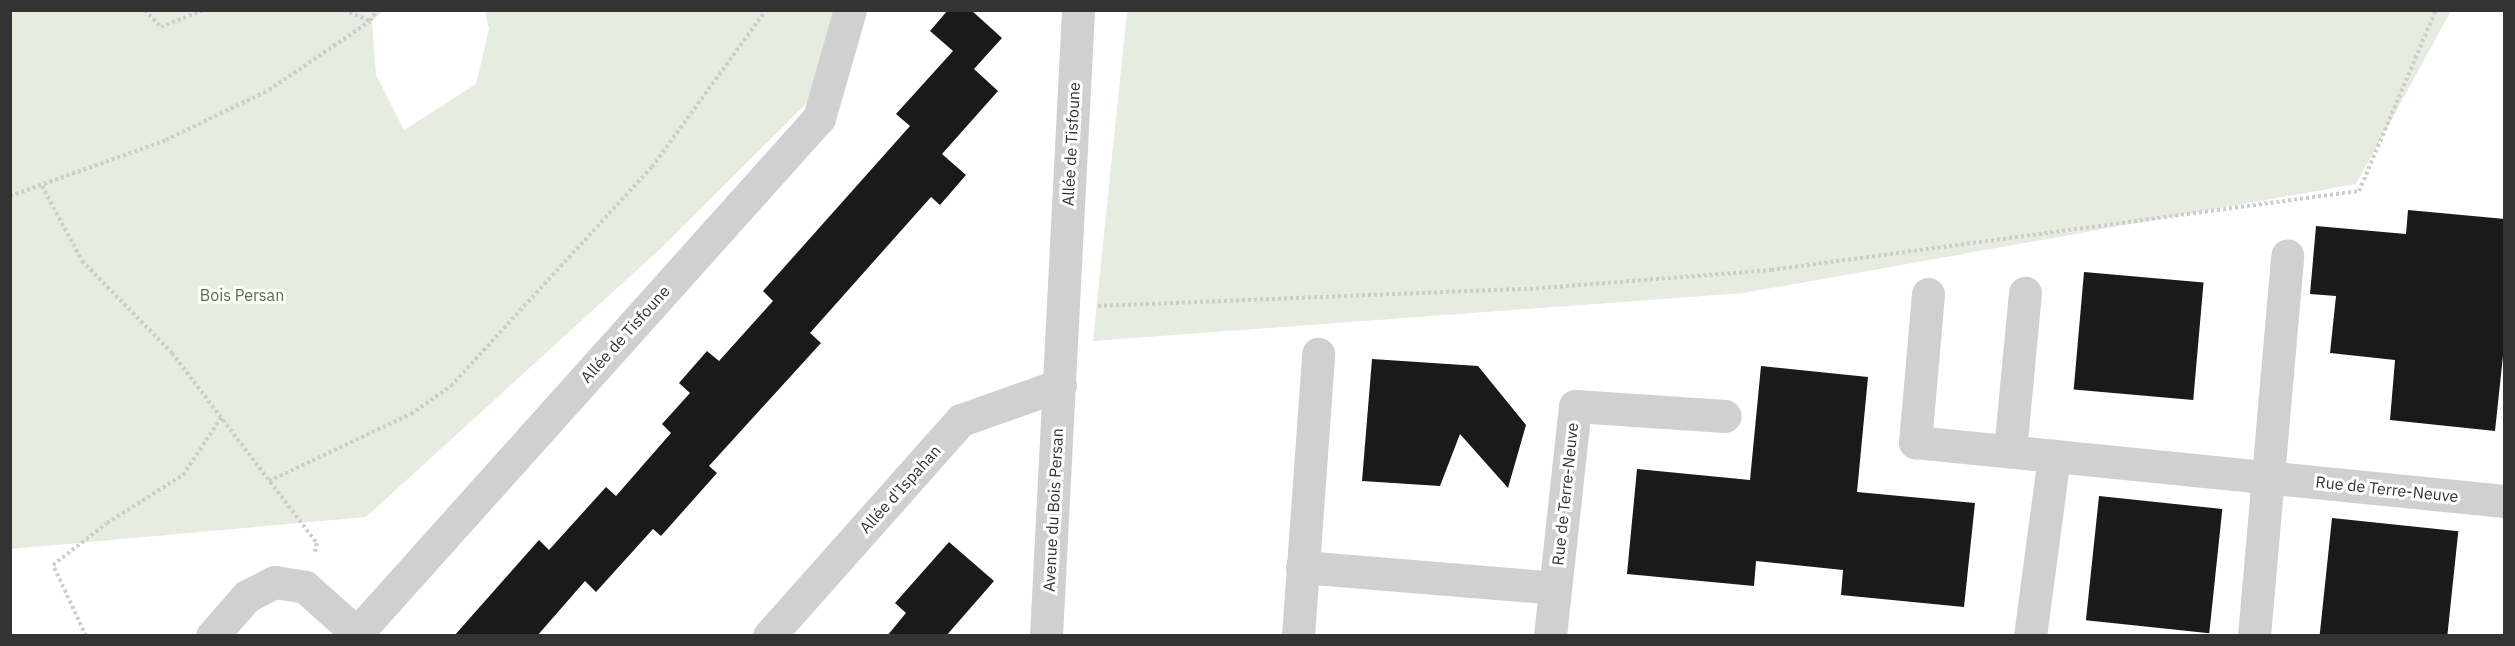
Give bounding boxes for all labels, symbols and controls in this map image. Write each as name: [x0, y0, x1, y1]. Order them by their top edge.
street label: Allée de Tisfoune: [1058, 82, 1084, 206]
street label: Allée de Tisfoune: [576, 282, 674, 386]
park label: Bois Persan: [200, 285, 284, 305]
street label: Rue de Terre-Neuve: [1548, 422, 1582, 566]
street label: Avenue du Bois Persan: [1039, 428, 1067, 592]
street label: Allée d'Ispahan: [855, 441, 945, 537]
street label: Rue de Terre-Neuve: [2315, 472, 2459, 506]

